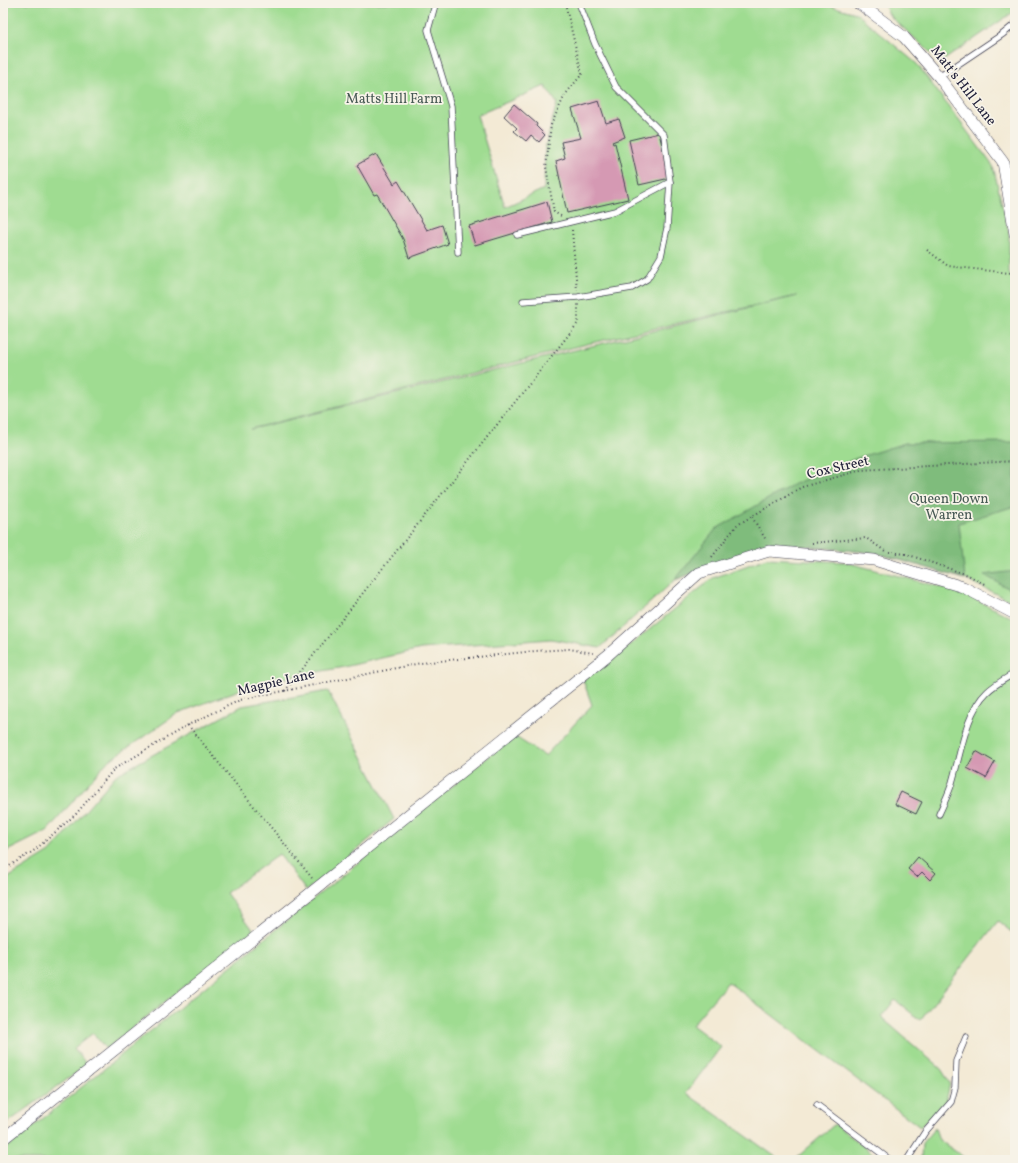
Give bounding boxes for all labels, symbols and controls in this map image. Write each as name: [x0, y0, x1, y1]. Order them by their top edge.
street label: Matt's Hill Lane: [926, 42, 1000, 130]
park label: Matts Hill Farm: [346, 90, 442, 109]
street label: Cox Street: [805, 452, 871, 484]
park label: Queen Down Warren: [909, 490, 989, 525]
street label: Magpie Lane: [236, 665, 317, 701]

